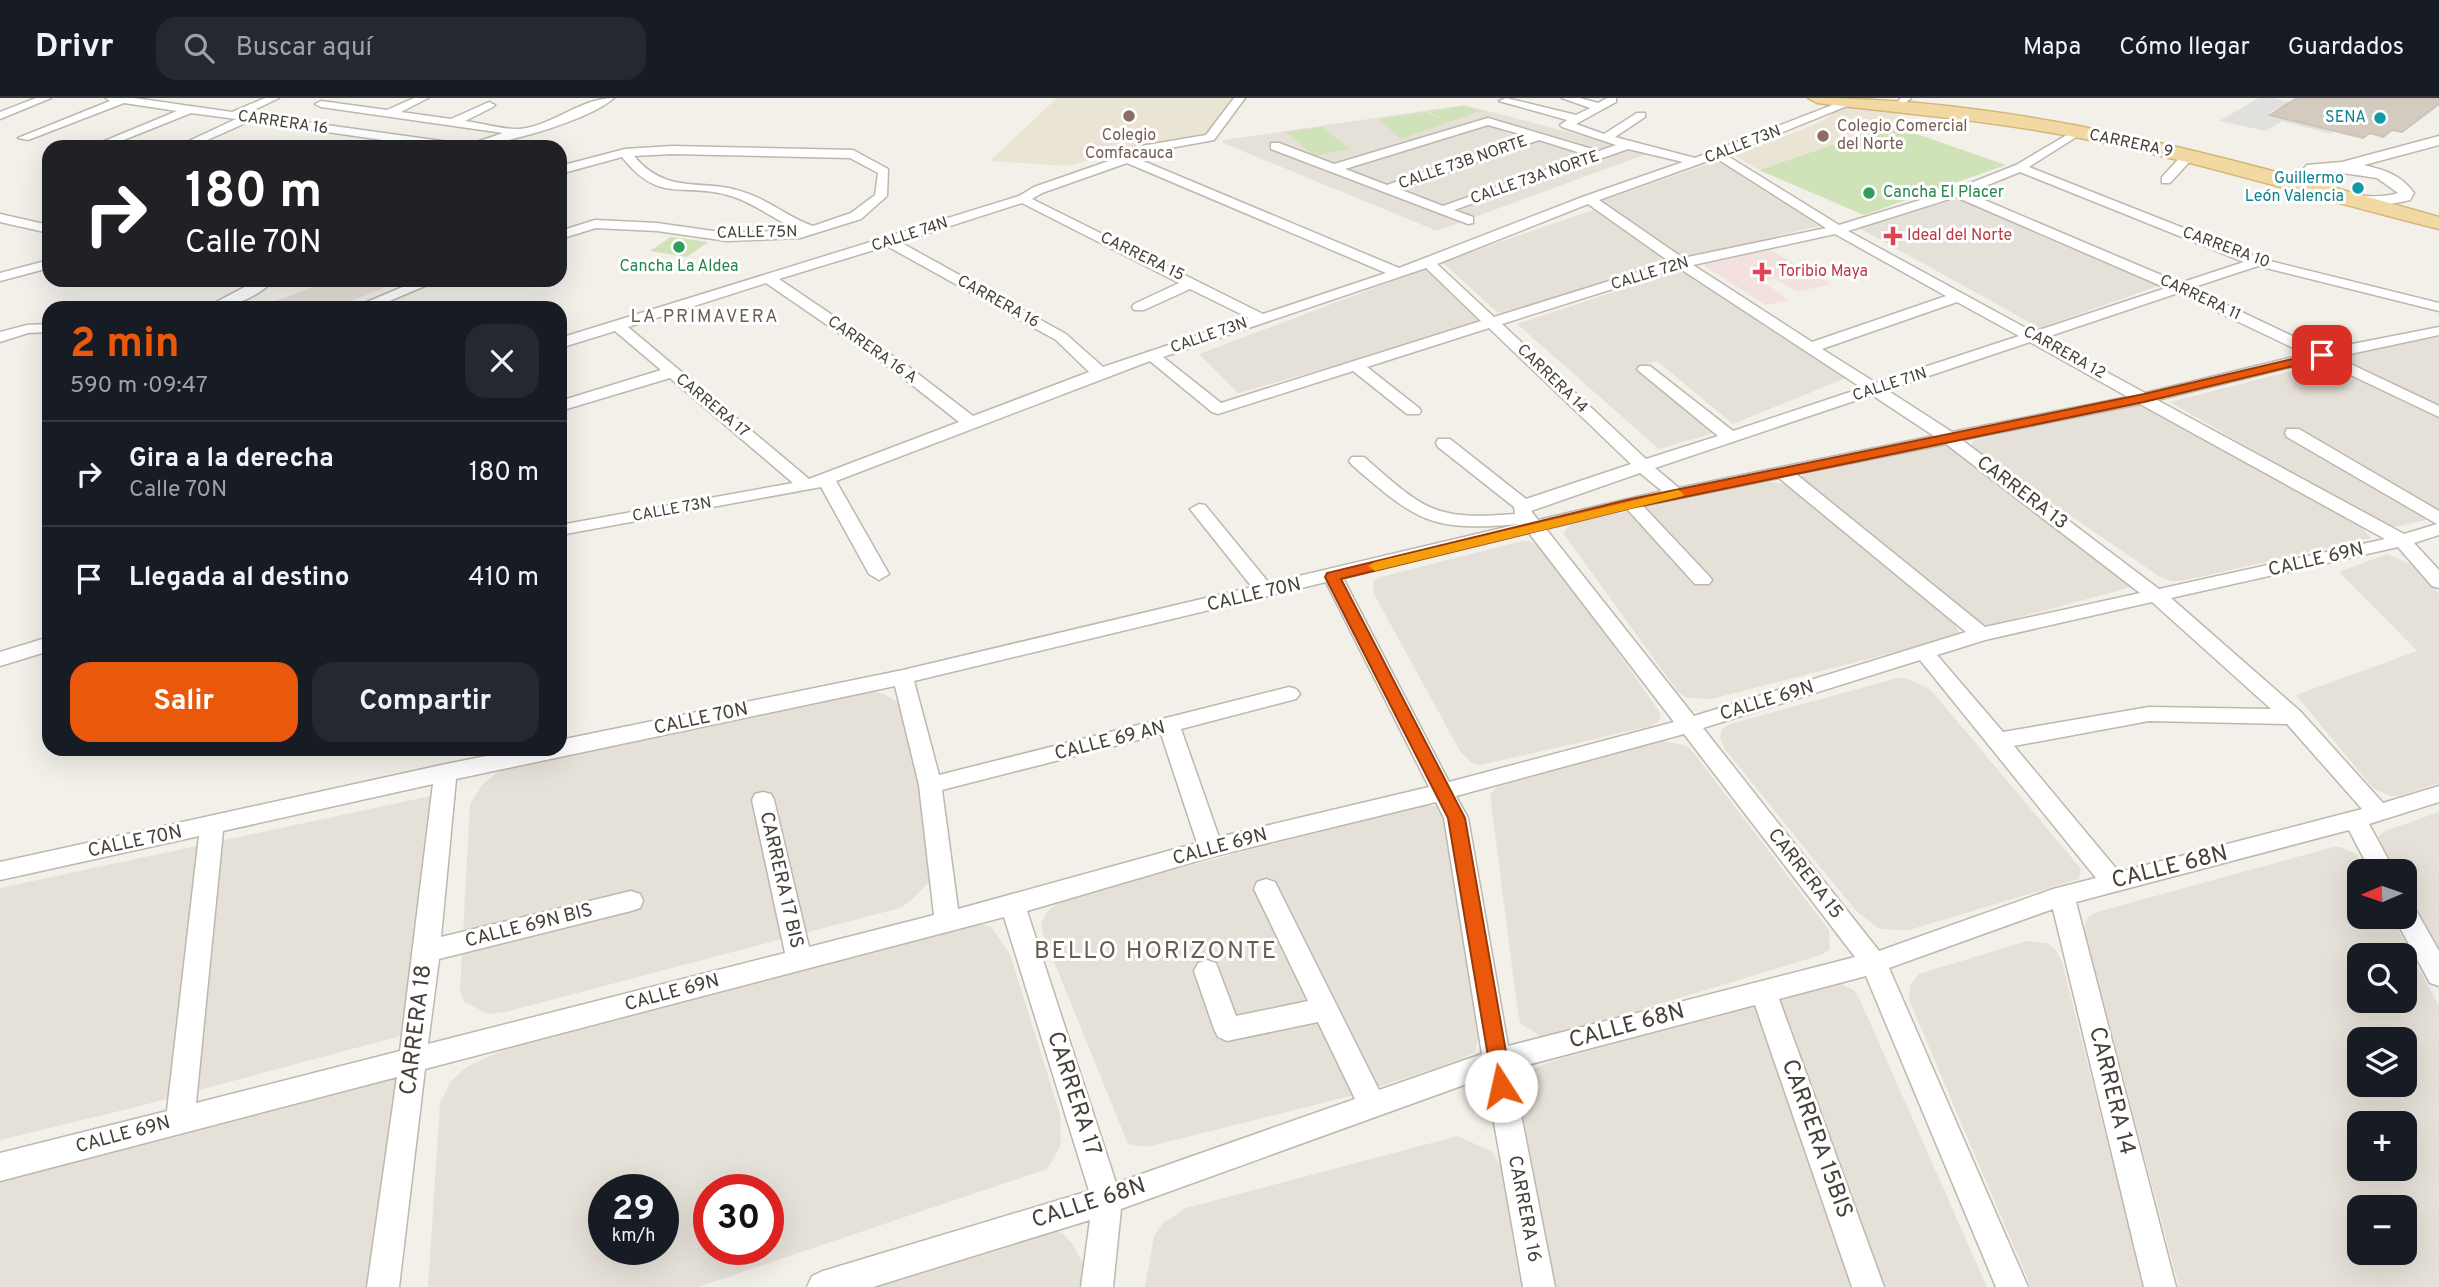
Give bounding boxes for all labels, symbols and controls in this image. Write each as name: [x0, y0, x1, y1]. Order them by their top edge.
search box: [156, 17, 646, 80]
text: Drivr: [35, 27, 114, 69]
icon: search: [180, 29, 218, 67]
text: Buscar aquí: [236, 32, 372, 65]
text: Mapa: [2023, 33, 2081, 63]
text: Cómo llegar: [2119, 33, 2250, 63]
text: Guardados: [2288, 33, 2404, 63]
street label: CARRERA 16: [237, 107, 329, 139]
marker: Colegio Comfacauca: [1121, 108, 1137, 124]
place label: SENA: [2325, 108, 2366, 128]
marker: SENA: [2372, 110, 2388, 126]
place label: Colegio Comercial del Norte: [1837, 117, 1968, 155]
street label: CALLE 73N: [1702, 121, 1784, 169]
street label: CARRERA 9: [2087, 125, 2175, 163]
place label: Colegio Comfacauca: [1085, 126, 1173, 164]
marker: Colegio Comercial del Norte: [1815, 128, 1831, 144]
street label: CALLE 73B NORTE: [1396, 132, 1530, 194]
street label: CALLE 73A NORTE: [1468, 147, 1602, 209]
text: 180 m: [185, 163, 322, 225]
icon: right: [70, 168, 161, 259]
place label: Guillermo León Valencia: [2245, 169, 2344, 207]
marker: Guillermo León Valencia: [2350, 180, 2366, 196]
place label: Cancha El Placer: [1883, 183, 2004, 203]
marker: Cancha El Placer: [1861, 185, 1877, 201]
street label: CALLE 74N: [869, 213, 951, 257]
street label: CALLE 75N: [716, 222, 798, 244]
street label: CARRERA 10: [2179, 223, 2273, 273]
text: Calle 70N: [185, 224, 322, 264]
place label: Ideal del Norte: [1907, 226, 2012, 246]
street label: CARRERA 15: [1097, 228, 1187, 286]
marker: Ideal del Norte: [1885, 228, 1901, 244]
marker: Cancha La Aldea: [671, 239, 687, 255]
street label: CALLE 72N: [1609, 253, 1691, 295]
place label: Cancha La Aldea: [620, 257, 738, 277]
marker: Toribio Maya: [1752, 262, 1772, 282]
place label: Toribio Maya: [1778, 262, 1868, 282]
street label: CARRERA 11: [2156, 270, 2244, 326]
street label: CARRERA 16: [953, 271, 1043, 333]
district label: LA PRIMAVERA: [631, 306, 779, 329]
street label: CARRERA 16 A: [823, 312, 921, 388]
street label: CALLE 73N: [1168, 313, 1250, 359]
text: 2 min: [70, 319, 180, 372]
street label: CARRERA 12: [2019, 322, 2109, 384]
button: close: [465, 324, 539, 398]
pin: [2292, 325, 2352, 385]
icon: arrive: [2303, 336, 2341, 374]
street label: CARRERA 14: [1512, 340, 1592, 418]
street label: CALLE 71N: [1850, 364, 1930, 406]
street label: CARRERA 17: [671, 369, 753, 443]
text: 590 m · 09:47: [70, 372, 208, 401]
text: Gira a la derecha: [129, 443, 334, 476]
street label: CARRERA 13: [1972, 451, 2072, 535]
icon: right: [70, 455, 108, 493]
text: 180 m: [469, 457, 539, 490]
text: Calle 70N: [129, 476, 227, 505]
street label: CALLE 73N: [631, 493, 713, 527]
street label: CALLE 69N: [2266, 537, 2366, 583]
icon: arrive: [70, 560, 108, 598]
text: Llegada al destino: [129, 562, 349, 595]
text: 410 m: [468, 562, 539, 595]
street label: CALLE 70N: [1205, 573, 1303, 617]
button: Salir: [70, 662, 298, 742]
button: Compartir: [312, 662, 539, 742]
street label: CALLE 69N: [1717, 675, 1817, 727]
street label: CALLE 70N: [652, 697, 750, 741]
street label: CALLE 69 AN: [1052, 716, 1168, 766]
street label: CARRERA 17 BIS: [754, 809, 808, 951]
street label: CALLE 70N: [86, 820, 184, 864]
street label: CALLE 69N: [1170, 823, 1270, 871]
street label: CARRERA 15: [1762, 824, 1848, 924]
street label: CALLE 68N: [2109, 840, 2231, 896]
north arrow: [2347, 859, 2417, 929]
map controls: [2347, 859, 2417, 1265]
street label: CALLE 69N BIS: [463, 899, 595, 953]
district label: BELLO HORIZONTE: [1034, 937, 1278, 967]
button: search: [2347, 943, 2417, 1013]
street label: CARRERA 18: [395, 963, 439, 1097]
street label: CALLE 69N: [622, 969, 722, 1017]
street label: CALLE 68N: [1566, 998, 1688, 1056]
street label: CARRERA 14: [2081, 1024, 2141, 1158]
button: layers: [2347, 1027, 2417, 1097]
street label: CARRERA 17: [1039, 1028, 1107, 1160]
position arrow: [1464, 1049, 1538, 1123]
street label: CARRERA 15BIS: [1774, 1056, 1858, 1222]
street label: CALLE 69N: [73, 1111, 173, 1159]
button: +: [2347, 1111, 2417, 1181]
street label: CARRERA 16: [1502, 1154, 1546, 1264]
street label: CALLE 68N: [1028, 1172, 1150, 1236]
speed limit sign: 30: [693, 1174, 784, 1265]
text: 29: [612, 1188, 655, 1232]
button: −: [2347, 1195, 2417, 1265]
text: km/h: [612, 1225, 655, 1248]

